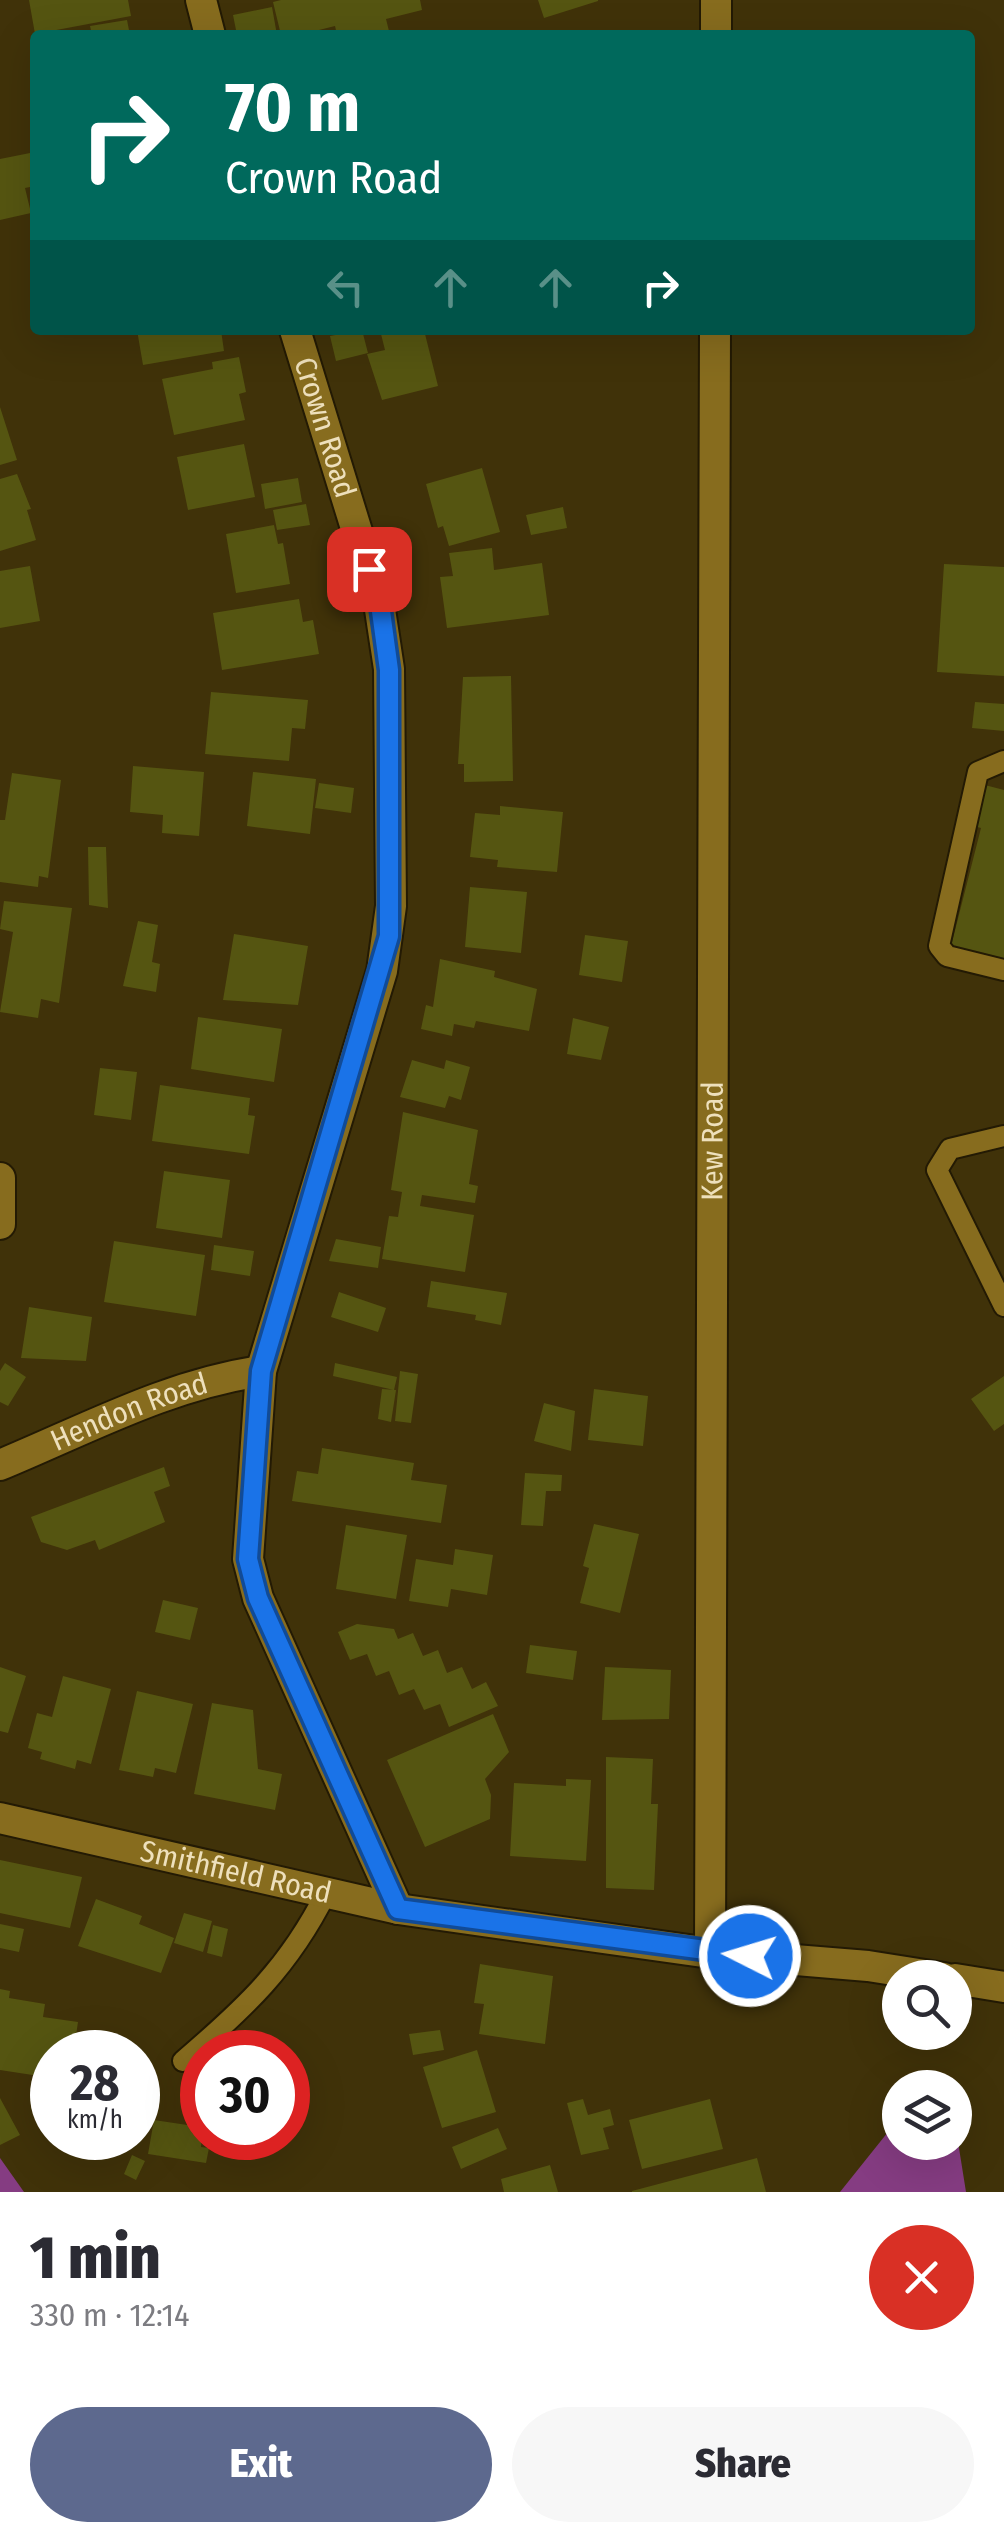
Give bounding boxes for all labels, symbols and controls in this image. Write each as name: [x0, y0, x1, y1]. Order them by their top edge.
text: 70 m: [225, 66, 360, 150]
icon: right: [60, 70, 190, 200]
text: Crown Road: [225, 151, 442, 205]
icon: left: [318, 260, 373, 315]
icon: ahead: [423, 260, 478, 315]
icon: ahead: [528, 260, 583, 315]
icon: right: [633, 260, 688, 315]
street label: Crown Road: [286, 353, 364, 502]
pin: [327, 527, 412, 612]
icon: arrive: [342, 542, 397, 597]
street label: Kew Road: [694, 1081, 731, 1201]
street label: Hendon Road: [45, 1365, 212, 1459]
street label: Smithfield Road: [137, 1833, 335, 1911]
position arrow: [698, 1904, 802, 2008]
map controls: [882, 1960, 972, 2160]
button: search: [882, 1960, 972, 2050]
speed limit sign: 30: [180, 2030, 310, 2160]
text: 28: [70, 2053, 120, 2113]
button: layers: [882, 2070, 972, 2160]
text: km/h: [67, 2105, 123, 2135]
text: 1 min: [30, 2222, 161, 2294]
button: close: [869, 2225, 974, 2330]
text: 330 m · 12:14: [30, 2296, 190, 2334]
button: Exit: [30, 2407, 492, 2522]
button: Share: [512, 2407, 974, 2522]

